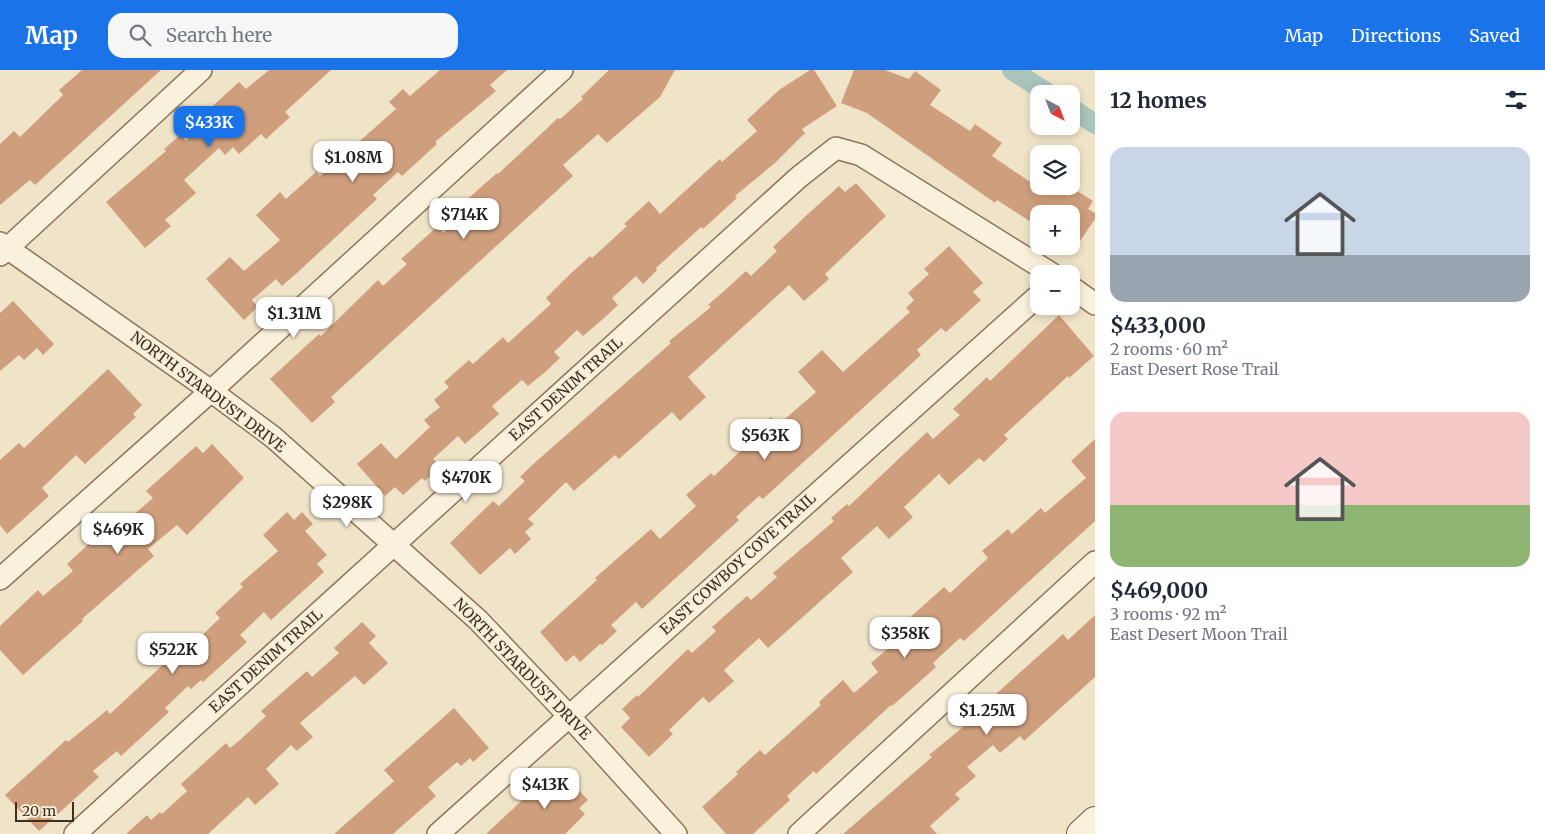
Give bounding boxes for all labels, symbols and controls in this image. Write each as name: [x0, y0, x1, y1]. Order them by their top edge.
search box: [108, 13, 458, 58]
text: Map: [25, 20, 78, 51]
icon: search: [126, 21, 154, 49]
text: Search here: [166, 23, 272, 47]
text: Map: [1285, 24, 1323, 47]
text: Directions: [1351, 24, 1441, 47]
text: Saved: [1469, 24, 1520, 47]
north arrow: [1030, 85, 1080, 135]
map controls: [1030, 85, 1080, 315]
icon: filters: [1502, 86, 1530, 114]
text: 12 homes: [1110, 87, 1207, 114]
pin: $433K: [174, 106, 244, 148]
text: $433K: [185, 112, 233, 132]
pin: $1.08M: [312, 140, 394, 183]
button: layers: [1030, 145, 1080, 195]
text: $1.08M: [324, 147, 382, 167]
icon: home: [1275, 179, 1365, 269]
pin: $714K: [429, 198, 499, 240]
text: $714K: [440, 204, 488, 224]
button: +: [1030, 205, 1080, 255]
button: −: [1030, 265, 1080, 315]
pin: $1.31M: [253, 296, 335, 339]
text: $1.31M: [267, 303, 321, 323]
text: $433,000: [1110, 312, 1206, 339]
street label: NORTH STARDUST DRIVE: [127, 327, 290, 457]
street label: EAST DENIM TRAIL: [505, 332, 627, 445]
text: 2 rooms · 60 m²: [1110, 339, 1228, 359]
text: East Desert Rose Trail: [1110, 359, 1279, 379]
pin: $563K: [730, 418, 800, 461]
text: $563K: [741, 425, 789, 445]
icon: home: [1275, 444, 1365, 534]
pin: $470K: [431, 460, 501, 503]
text: $470K: [441, 467, 491, 487]
pin: $298K: [312, 486, 382, 528]
street label: EAST COWBOY COVE TRAIL: [656, 488, 820, 639]
text: $298K: [322, 492, 372, 512]
pin: $469K: [83, 512, 153, 555]
text: $469K: [92, 519, 144, 539]
text: $469,000: [1110, 577, 1208, 604]
street label: NORTH STARDUST DRIVE: [450, 594, 595, 744]
street label: EAST DENIM TRAIL: [205, 604, 327, 717]
text: 3 rooms · 92 m²: [1110, 604, 1226, 624]
pin: $358K: [870, 616, 940, 659]
text: $358K: [880, 623, 930, 643]
text: East Desert Moon Trail: [1110, 624, 1288, 644]
pin: $522K: [138, 632, 208, 675]
text: $522K: [149, 639, 198, 659]
pin: $1.25M: [946, 694, 1028, 736]
text: $1.25M: [959, 700, 1015, 720]
pin: $413K: [510, 768, 580, 810]
text: $413K: [521, 774, 569, 794]
scale bar: [15, 799, 74, 822]
text: 20 m: [22, 802, 56, 820]

